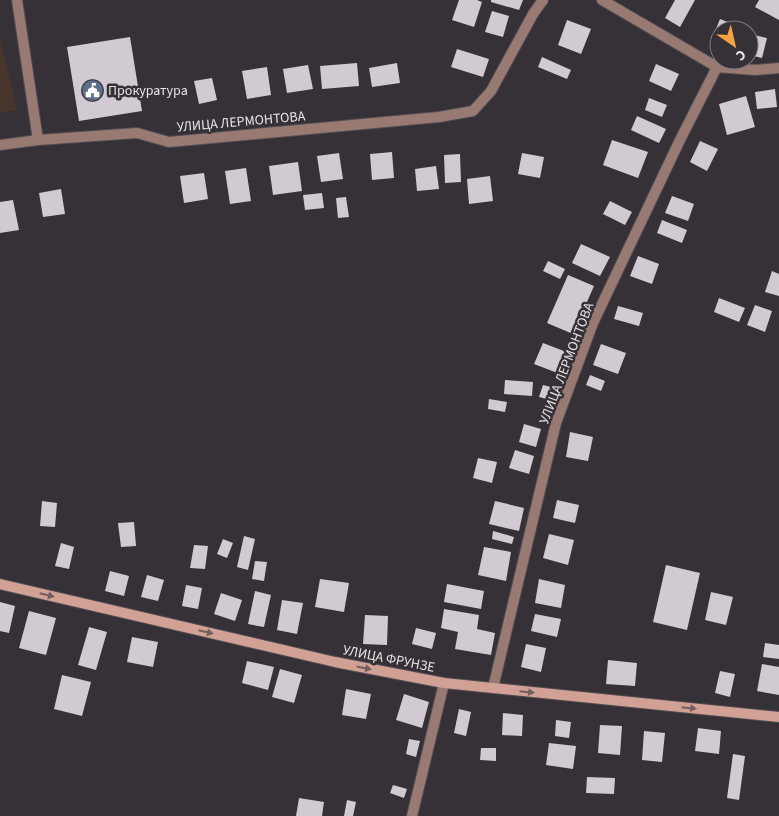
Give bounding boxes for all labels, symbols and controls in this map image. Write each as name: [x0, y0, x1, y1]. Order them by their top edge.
north arrow: [709, 20, 759, 70]
text: С: [732, 44, 750, 66]
public building icon: Прокуратура: [80, 78, 104, 102]
place label: Прокуратура: [108, 81, 188, 101]
street label: УЛИЦА ЛЕРМОНТОВА: [176, 106, 306, 138]
street label: УЛИЦА ЛЕРМОНТОВА: [535, 299, 599, 427]
one-way arrow: [40, 591, 55, 599]
one-way arrow: [198, 628, 213, 636]
street label: УЛИЦА ФРУНЗЕ: [341, 640, 436, 678]
one-way arrow: [357, 664, 373, 672]
one-way arrow: [519, 688, 535, 696]
one-way arrow: [681, 704, 697, 712]

